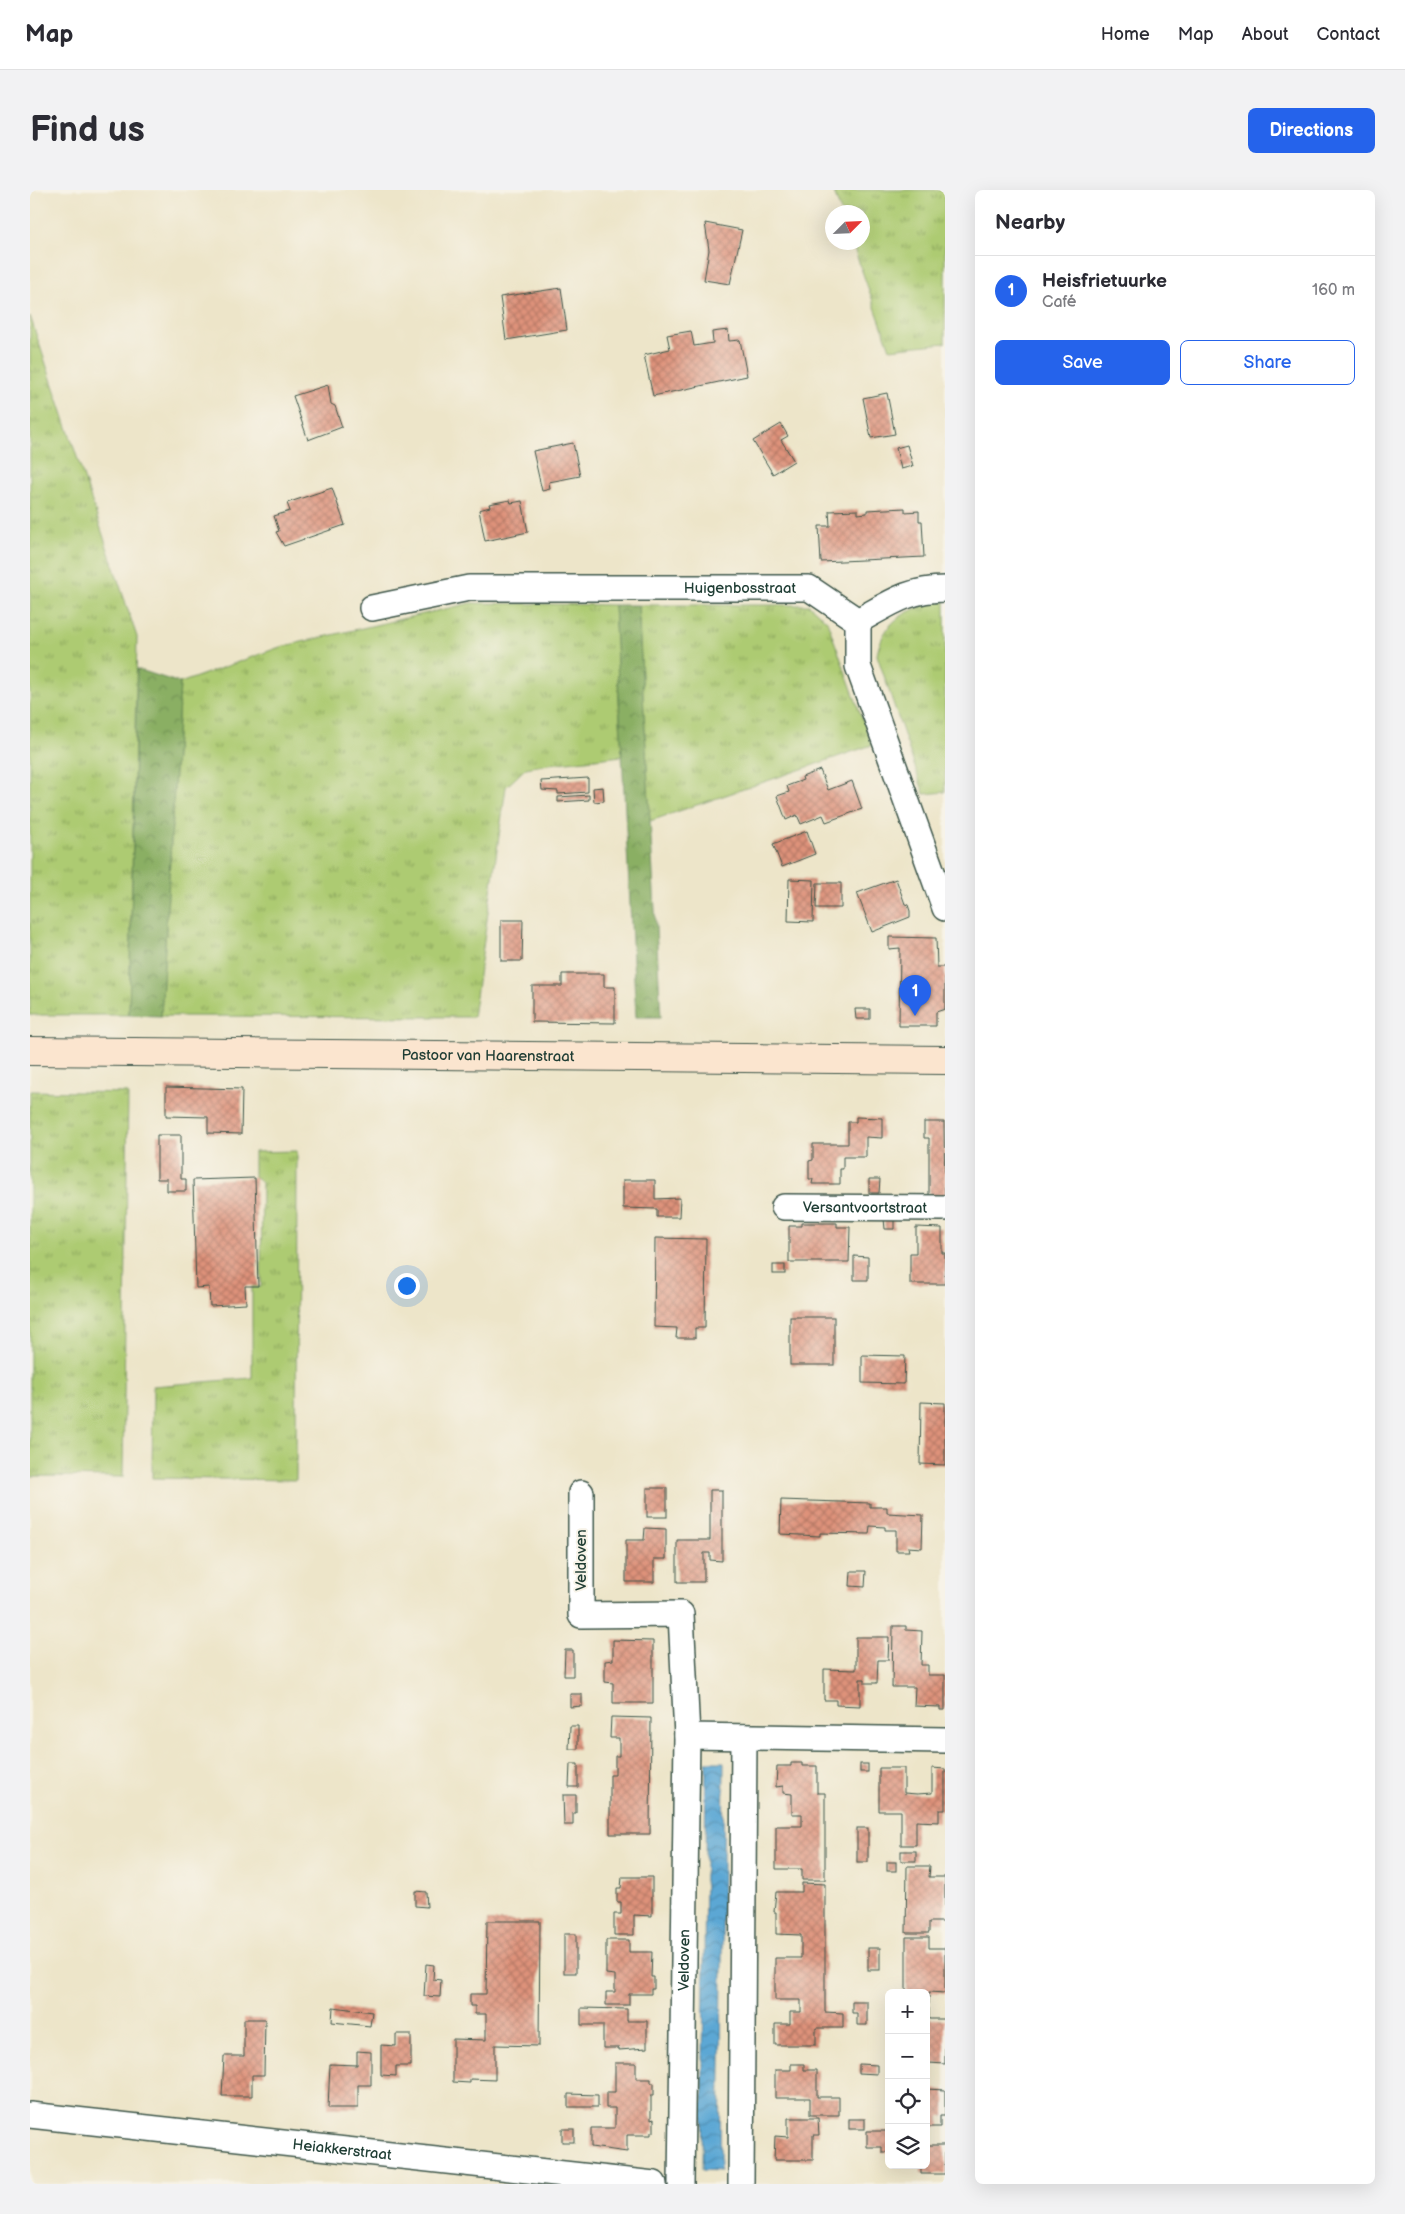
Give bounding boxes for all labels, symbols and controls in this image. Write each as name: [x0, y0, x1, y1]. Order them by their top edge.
text: Map: [25, 20, 73, 49]
text: Home: [1101, 24, 1150, 45]
text: Map: [1178, 24, 1214, 45]
text: About: [1242, 24, 1289, 45]
text: Contact: [1317, 24, 1380, 45]
button: Directions: [1248, 108, 1375, 153]
text: Find us: [30, 109, 145, 152]
north arrow: [825, 205, 870, 250]
text: Nearby: [995, 210, 1065, 235]
text: Heisfrietuurke: [1042, 270, 1167, 293]
text: 1: [1008, 281, 1014, 300]
text: 160 m: [1312, 281, 1355, 300]
text: Café: [1042, 293, 1076, 312]
button: Save: [995, 340, 1170, 385]
button: Share: [1180, 340, 1355, 385]
street label: Huigenbosstraat: [684, 579, 796, 598]
pin: 1: [899, 975, 931, 1016]
street label: Pastoor van Haarenstraat: [401, 1045, 575, 1066]
street label: Versantvoortstraat: [803, 1198, 928, 1217]
your location: [394, 1273, 420, 1299]
street label: Veldoven: [572, 1529, 591, 1591]
street label: Veldoven: [674, 1929, 694, 1991]
map controls: [885, 1989, 930, 2169]
button: +: [885, 1989, 930, 2034]
button: −: [885, 2034, 930, 2079]
button: locate: [885, 2079, 930, 2124]
button: layers: [885, 2124, 930, 2169]
street label: Heiakkerstraat: [292, 2135, 393, 2164]

